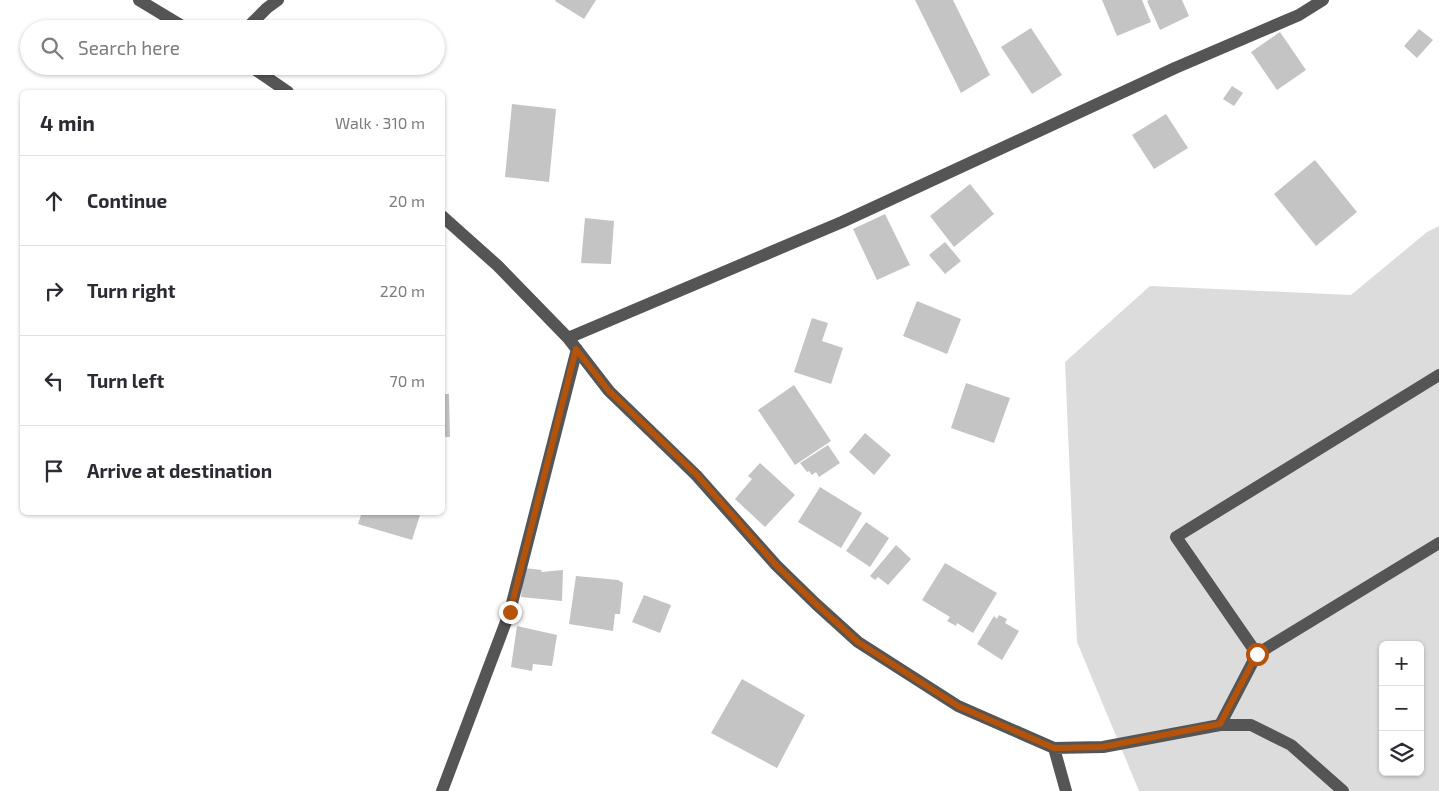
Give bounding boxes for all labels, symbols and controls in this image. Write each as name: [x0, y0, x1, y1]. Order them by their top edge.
search box: [20, 20, 445, 75]
icon: search: [38, 34, 66, 62]
text: Search here: [78, 36, 180, 59]
text: 4 min: [40, 110, 95, 135]
text: Walk · 310 m: [335, 113, 425, 132]
icon: ahead: [40, 187, 68, 215]
text: Continue: [87, 189, 167, 212]
text: 20 m: [389, 191, 425, 210]
icon: right: [40, 277, 68, 305]
text: Turn right: [87, 279, 175, 302]
text: 220 m: [380, 281, 425, 300]
icon: left: [40, 367, 68, 395]
text: Turn left: [87, 369, 164, 392]
text: 70 m: [390, 371, 425, 390]
icon: arrive: [40, 457, 68, 485]
text: Arrive at destination: [87, 459, 272, 482]
route end: [499, 601, 522, 624]
map controls: [1379, 641, 1424, 776]
button: +: [1379, 641, 1424, 686]
route start: [1246, 643, 1269, 666]
button: −: [1379, 686, 1424, 731]
button: layers: [1379, 731, 1424, 776]

